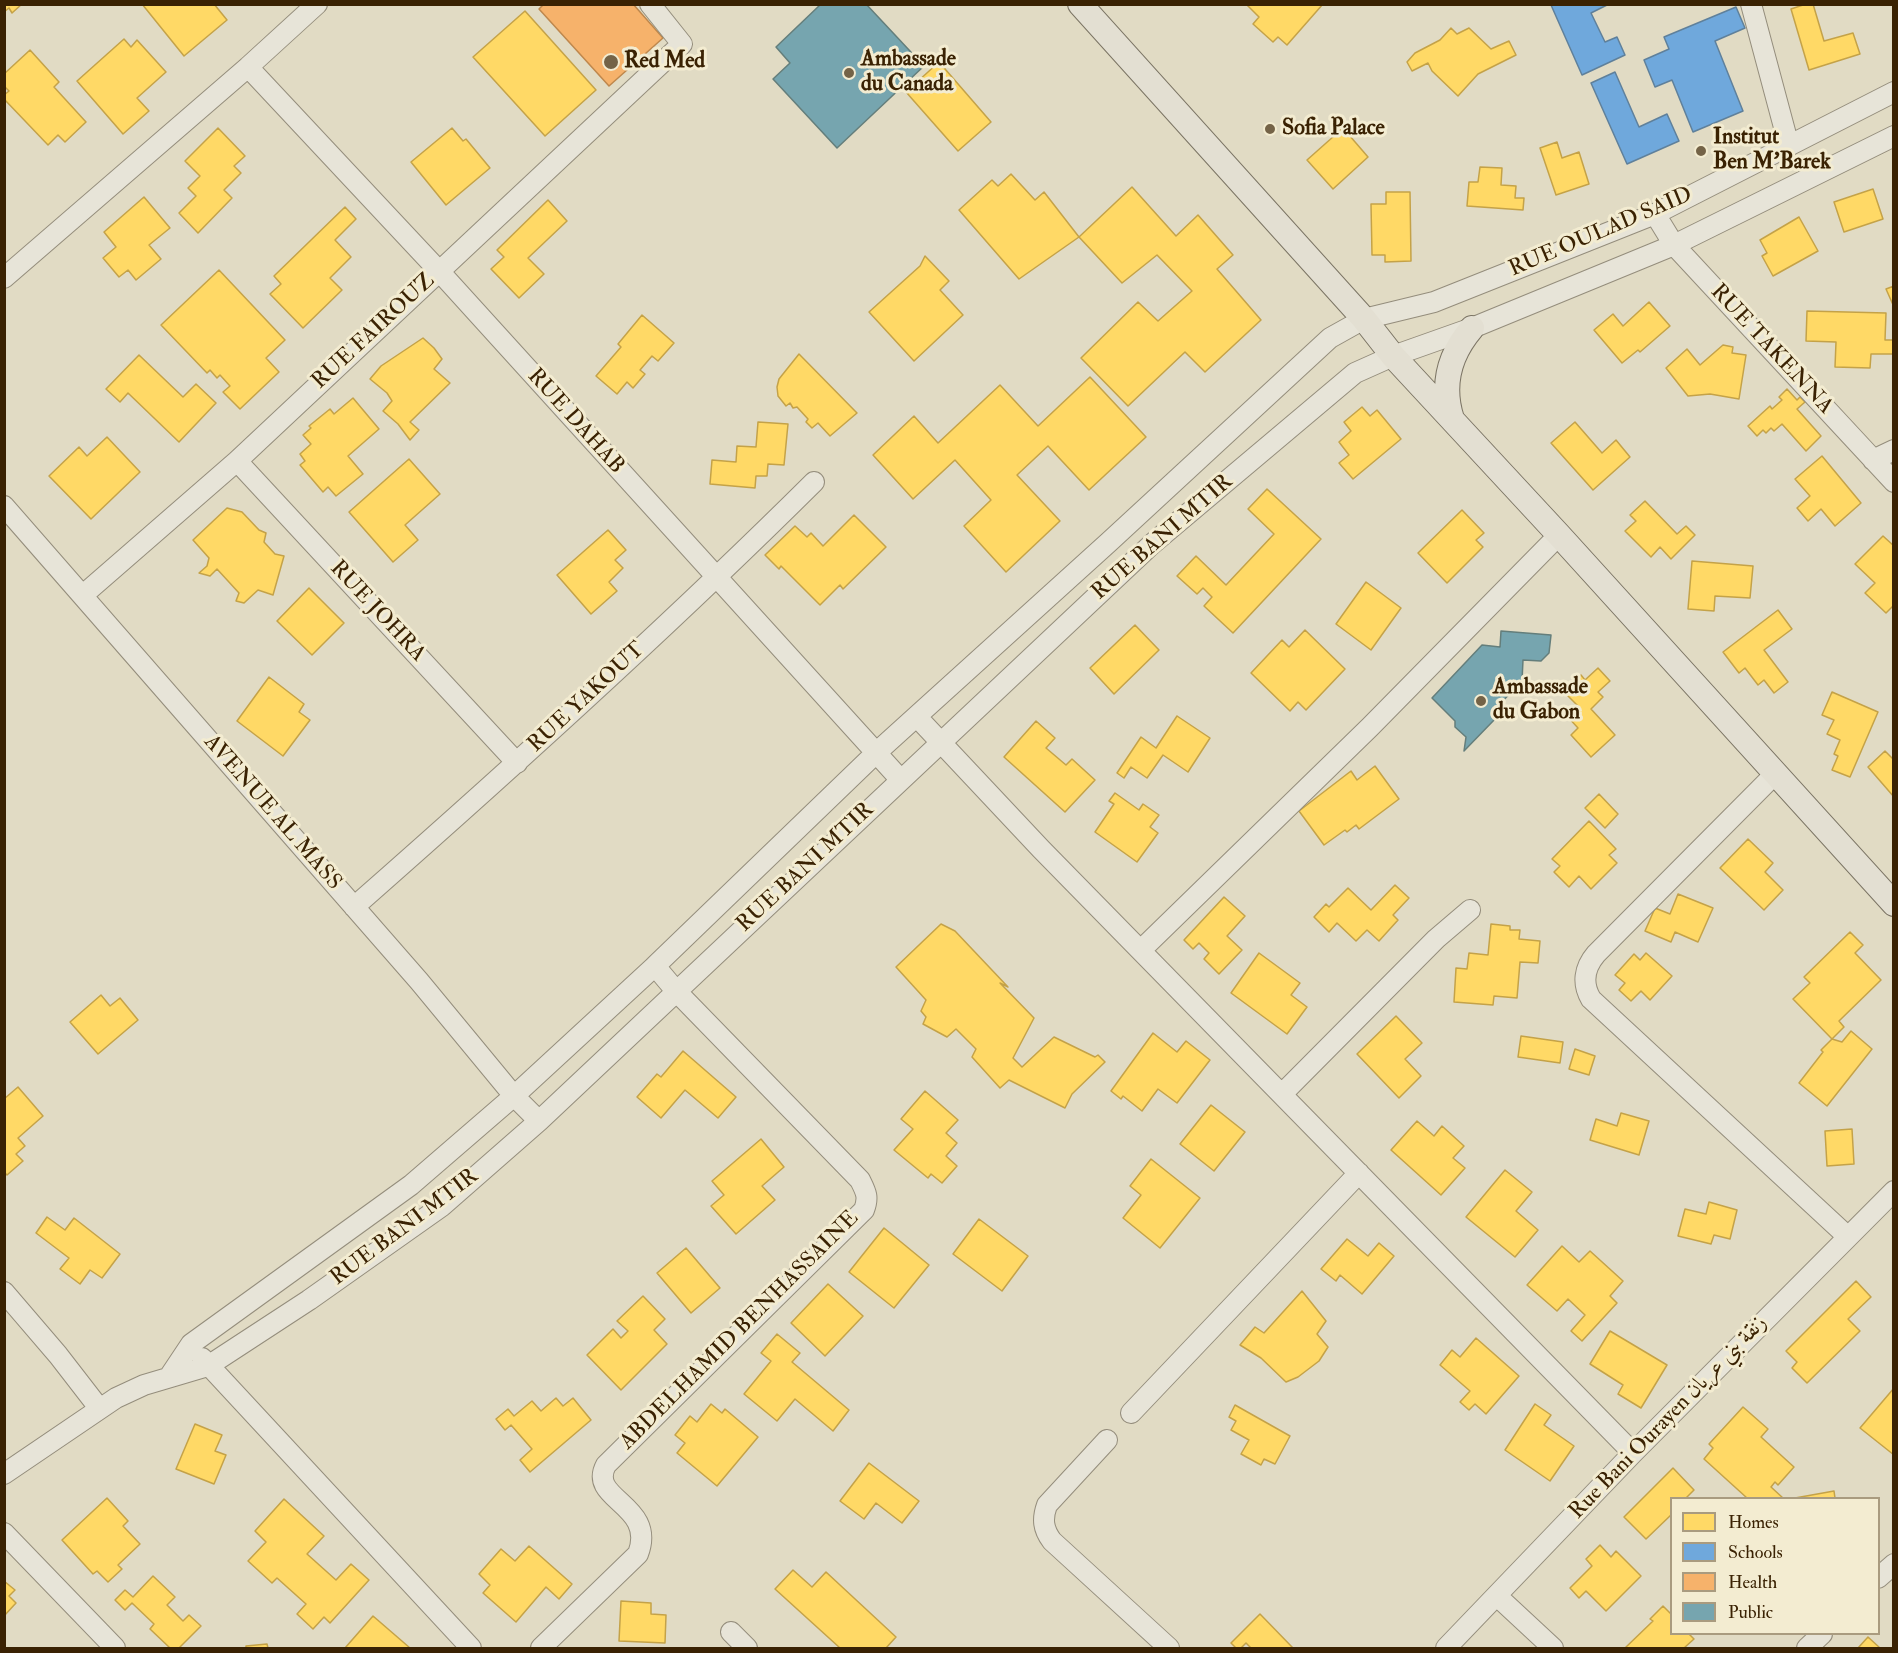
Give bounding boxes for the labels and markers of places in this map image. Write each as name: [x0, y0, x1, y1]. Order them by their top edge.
place label: Ambassade du Canada: [861, 47, 956, 98]
place label: Red Med: [624, 49, 705, 75]
marker: Red Med: [602, 53, 620, 71]
marker: Ambassade du Canada: [842, 66, 856, 80]
place label: Sofia Palace: [1282, 116, 1385, 142]
marker: Sofia Palace: [1263, 122, 1277, 136]
place label: Institut Ben M'Barek: [1713, 125, 1831, 176]
marker: Institut Ben M'Barek: [1694, 144, 1708, 158]
place label: Ambassade du Gabon: [1493, 675, 1588, 726]
marker: Ambassade du Gabon: [1474, 694, 1488, 708]

